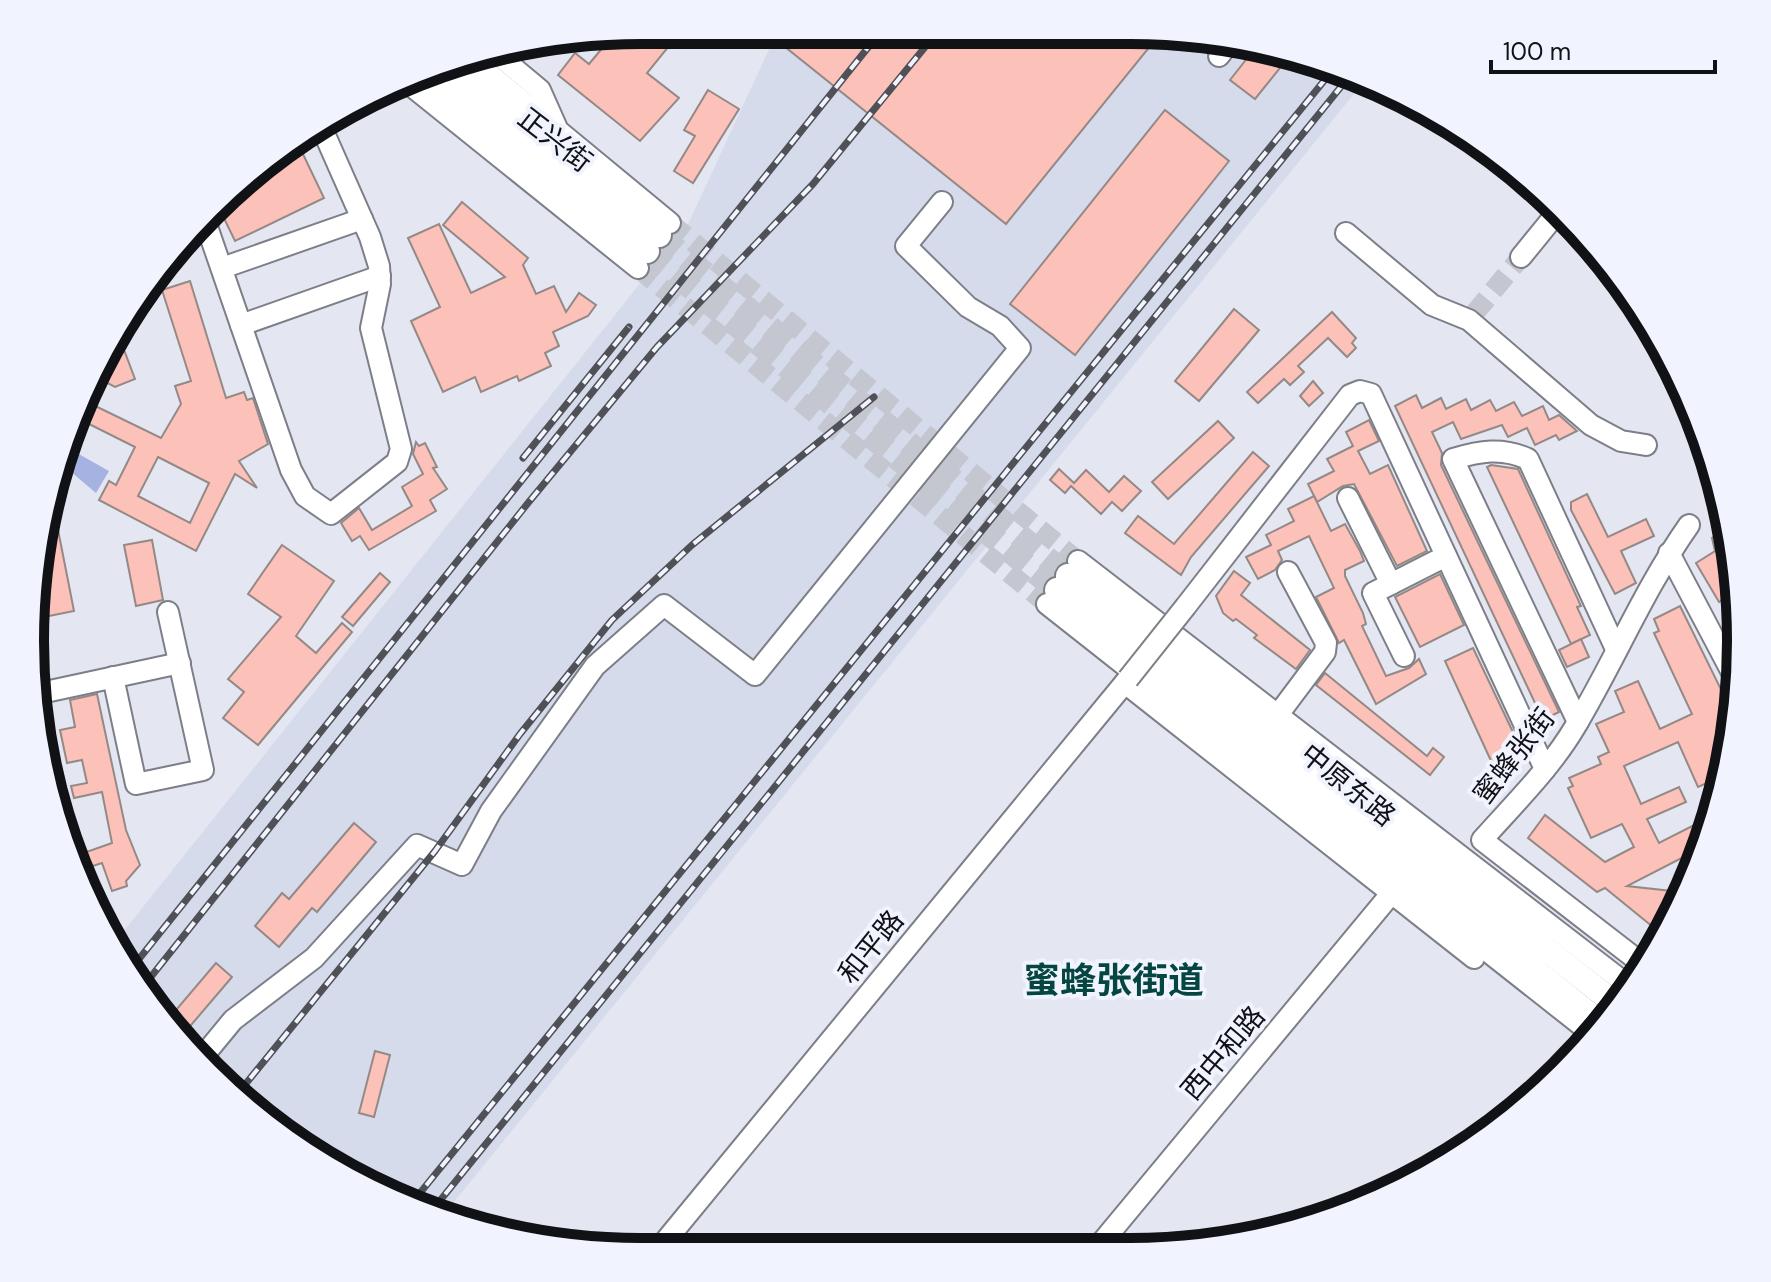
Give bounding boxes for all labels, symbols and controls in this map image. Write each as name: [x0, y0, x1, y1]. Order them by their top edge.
scale bar: [1491, 24, 1715, 74]
text: 100 m: [1503, 36, 1571, 67]
street label: 正兴街: [511, 100, 599, 180]
street label: 蜜蜂张街: [1465, 700, 1563, 812]
street label: 中原东路: [1293, 735, 1403, 835]
street label: 和平路: [830, 903, 912, 991]
district label: 蜜蜂张街道: [1024, 957, 1204, 1004]
street label: 西中和路: [1173, 998, 1273, 1108]

